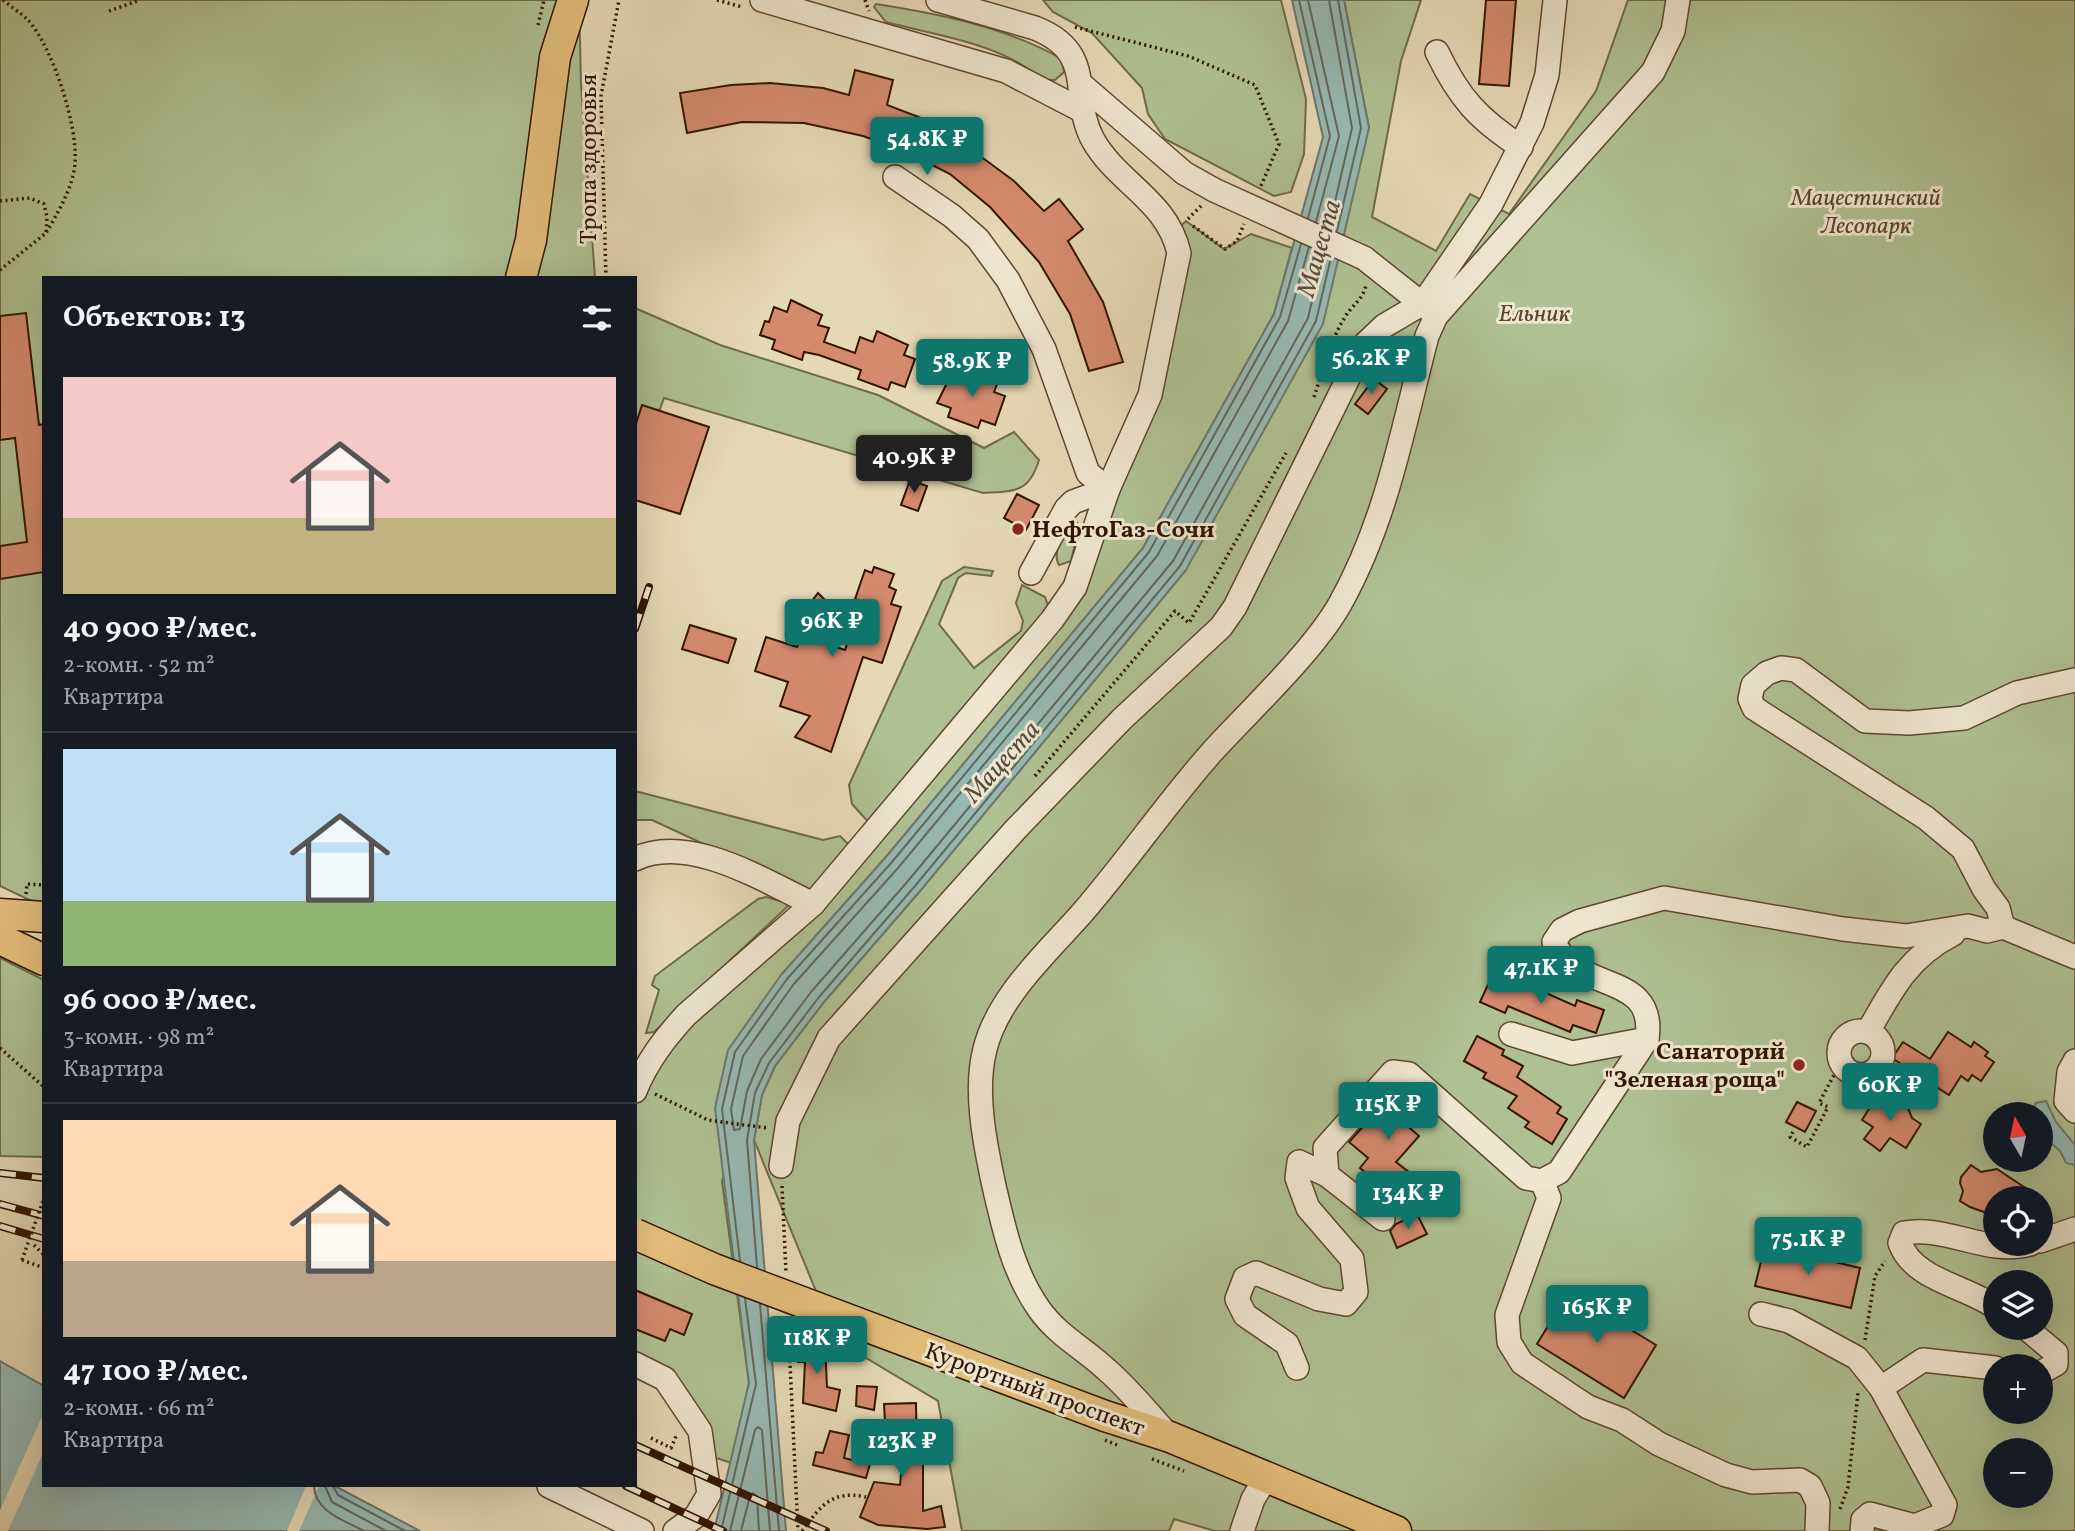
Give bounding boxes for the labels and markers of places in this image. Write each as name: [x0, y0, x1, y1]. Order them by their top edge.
pin: 54.8K ₽: [862, 118, 992, 177]
pin: 56.2K ₽: [1306, 336, 1436, 396]
pin: 58.9K ₽: [907, 340, 1037, 399]
pin: 40.9K ₽: [849, 435, 979, 495]
place label: НефтоГаз-Сочи: [1032, 514, 1214, 548]
marker: НефтоГаз-Сочи: [1010, 521, 1026, 537]
pin: 96K ₽: [783, 600, 881, 659]
pin: 47.1K ₽: [1476, 946, 1606, 1006]
place label: Санаторий "Зеленая роща": [1604, 1036, 1785, 1098]
marker: Санаторий "Зеленая роща": [1791, 1057, 1807, 1073]
pin: 60K ₽: [1841, 1064, 1939, 1123]
pin: 115K ₽: [1331, 1082, 1445, 1142]
pin: 134K ₽: [1351, 1172, 1465, 1231]
pin: 75.1K ₽: [1743, 1218, 1873, 1277]
pin: 165K ₽: [1540, 1286, 1654, 1345]
pin: 118K ₽: [760, 1316, 874, 1376]
pin: 123K ₽: [845, 1420, 959, 1479]

